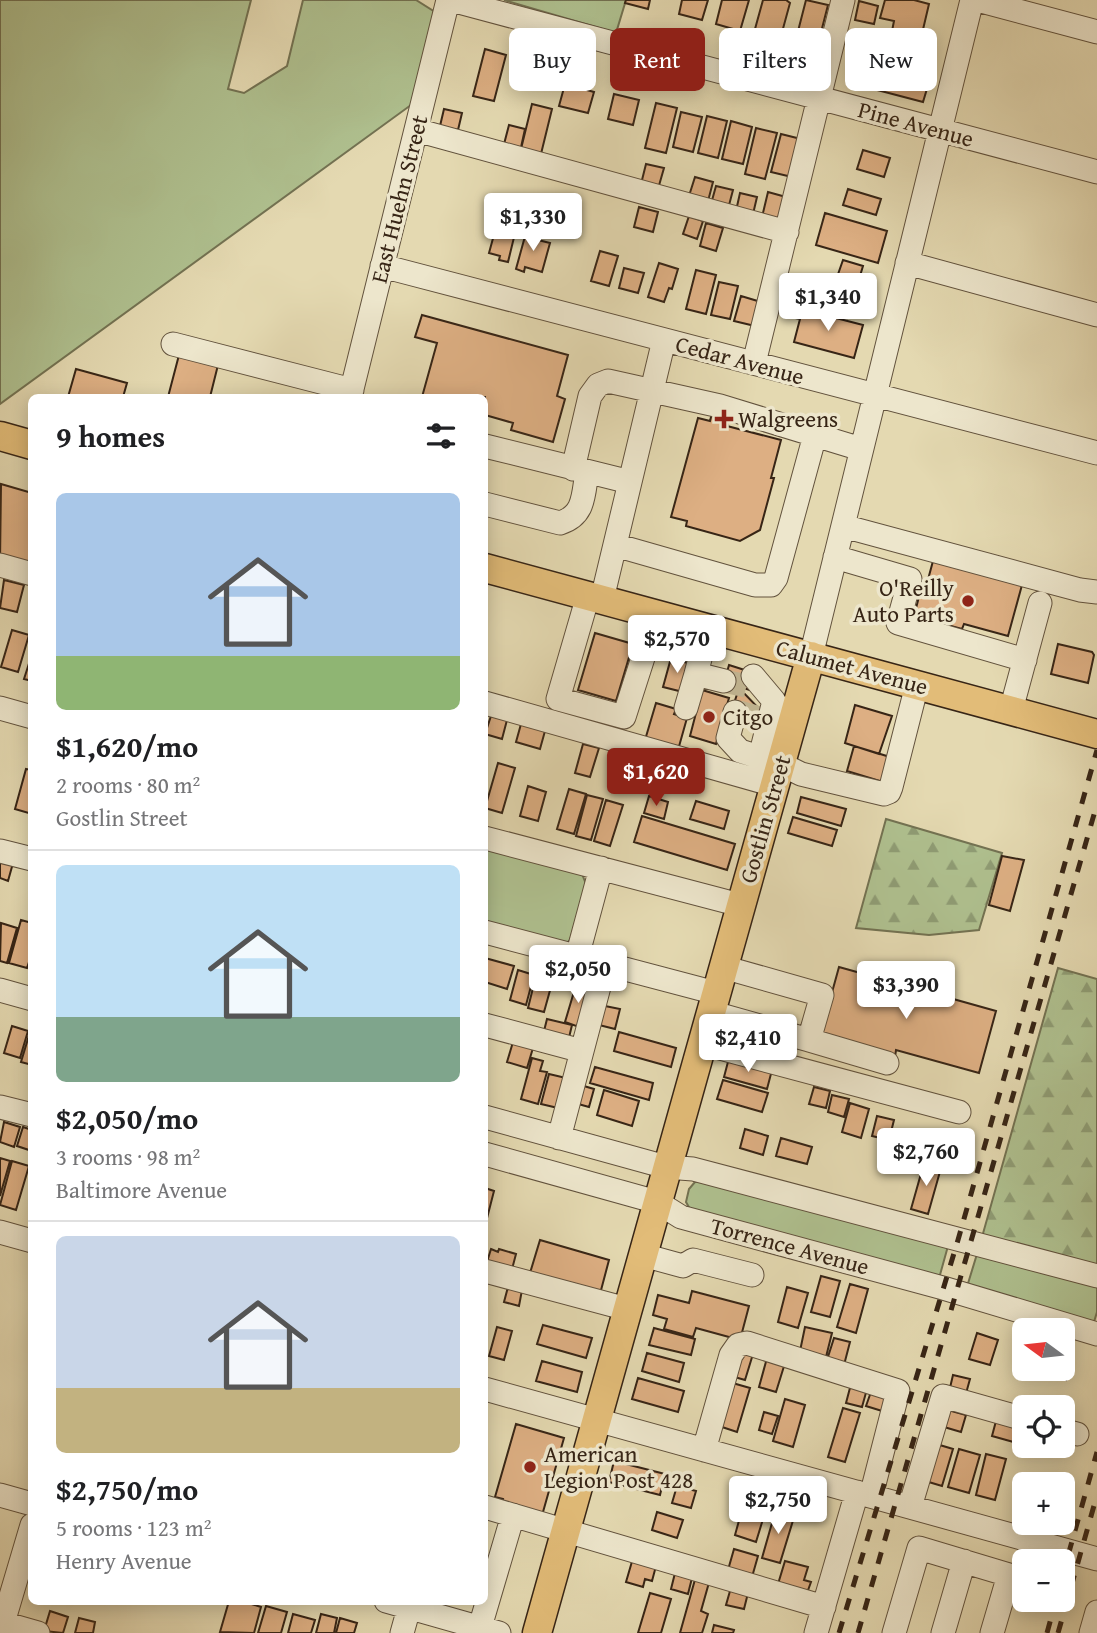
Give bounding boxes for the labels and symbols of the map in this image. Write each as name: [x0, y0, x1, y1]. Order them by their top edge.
street label: Pine Avenue: [855, 92, 978, 155]
street label: East Huehn Street: [362, 111, 435, 287]
pin: $1,330: [476, 194, 590, 253]
pin: $1,340: [771, 274, 885, 333]
street label: Cedar Avenue: [672, 327, 808, 392]
place label: Walgreens: [738, 402, 838, 435]
marker: Walgreens: [716, 411, 732, 427]
place label: O'Reilly Auto Parts: [853, 571, 955, 630]
marker: O'Reilly Auto Parts: [960, 593, 976, 609]
pin: $2,570: [620, 616, 734, 675]
street label: Calumet Avenue: [773, 630, 932, 703]
place label: Citgo: [723, 700, 773, 733]
marker: Citgo: [701, 709, 717, 725]
pin: $1,620: [599, 748, 713, 808]
street label: Gostlin Street: [731, 751, 799, 887]
pin: $2,050: [521, 946, 635, 1005]
pin: $3,390: [849, 962, 963, 1021]
pin: $2,410: [691, 1014, 805, 1074]
pin: $2,760: [869, 1128, 983, 1188]
street label: Torrence Avenue: [707, 1209, 873, 1283]
north arrow: [1012, 1318, 1074, 1381]
place label: American Legion Post 428: [544, 1437, 693, 1496]
marker: American Legion Post 428: [522, 1459, 538, 1475]
pin: $2,750: [721, 1476, 835, 1536]

